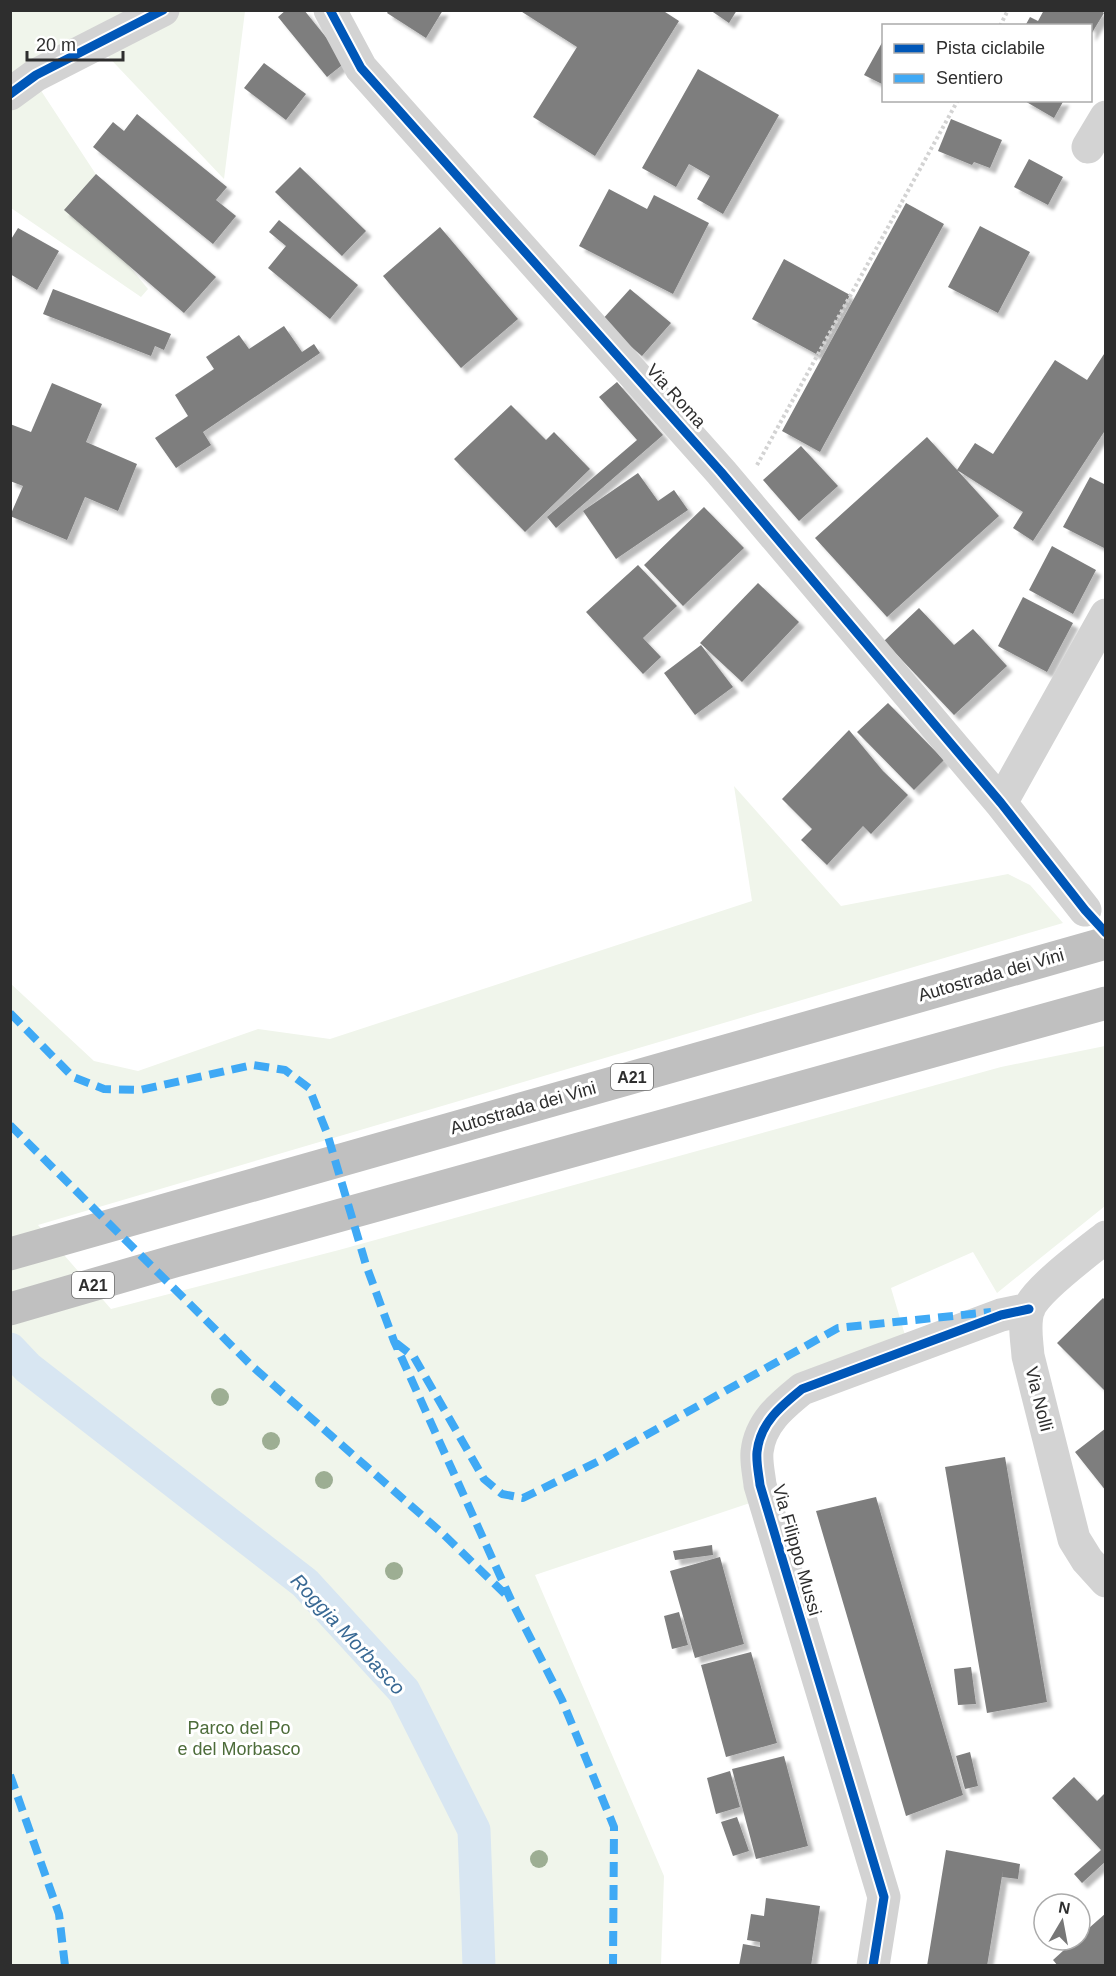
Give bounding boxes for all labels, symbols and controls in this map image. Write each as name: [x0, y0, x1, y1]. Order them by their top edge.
scale bar: [27, 24, 123, 62]
legend: [882, 24, 1092, 102]
text: 20 m: [36, 35, 76, 55]
text: Pista ciclabile: [936, 38, 1045, 58]
text: Sentiero: [936, 68, 1003, 88]
street label: Via Roma: [642, 360, 710, 433]
street label: Autostrada dei Vini: [916, 945, 1066, 1005]
road number: A21: [611, 1064, 653, 1090]
street label: Autostrada dei Vini: [448, 1078, 598, 1138]
road number: A21: [72, 1272, 114, 1298]
street label: Via Nolli: [1021, 1365, 1057, 1433]
street label: Via Filippo Mussi: [769, 1482, 825, 1618]
water label: Roggia Morbasco: [287, 1569, 409, 1699]
park label: Parco del Po e del Morbasco: [177, 1718, 301, 1759]
north arrow: [1032, 1892, 1092, 1952]
text: N: [1057, 1898, 1072, 1917]

